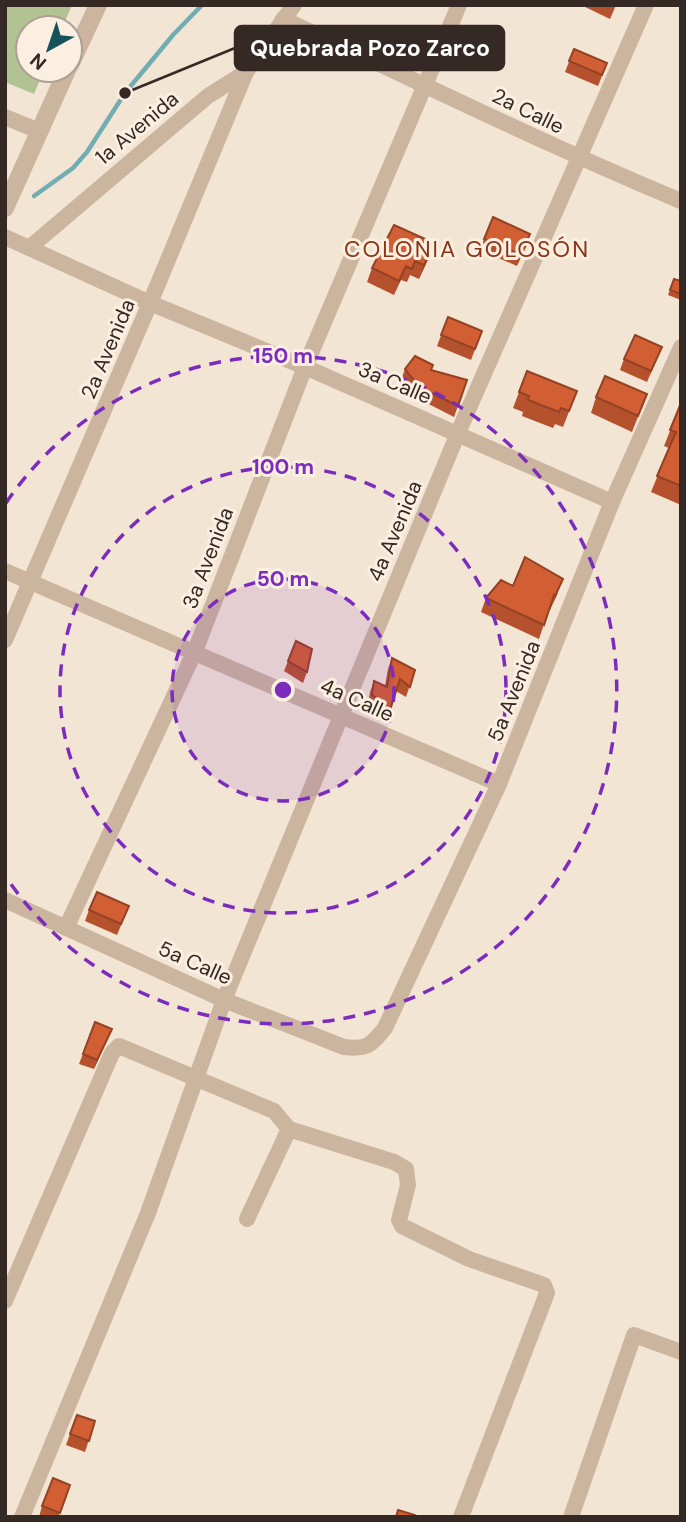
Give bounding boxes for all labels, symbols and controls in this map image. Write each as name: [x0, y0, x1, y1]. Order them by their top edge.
north arrow: [14, 14, 84, 84]
callout: Quebrada Pozo Zarco: [235, 26, 504, 70]
text: Quebrada Pozo Zarco: [250, 33, 490, 63]
text: N: [25, 48, 52, 76]
street label: 2a Calle: [487, 82, 569, 140]
street label: 1a Avenida: [89, 85, 185, 171]
district label: COLONIA GOLOSÓN: [344, 234, 590, 264]
street label: 2a Avenida: [74, 295, 142, 403]
text: 150 m: [253, 342, 313, 370]
street label: 3a Calle: [354, 355, 436, 411]
text: 100 m: [252, 453, 314, 481]
street label: 4a Avenida: [361, 476, 429, 586]
street label: 3a Avenida: [176, 503, 240, 613]
text: 50 m: [257, 565, 309, 593]
street label: 5a Avenida: [481, 636, 547, 746]
street label: 4a Calle: [316, 671, 398, 729]
centre of rings: [271, 678, 295, 702]
street label: 5a Calle: [154, 934, 236, 992]

